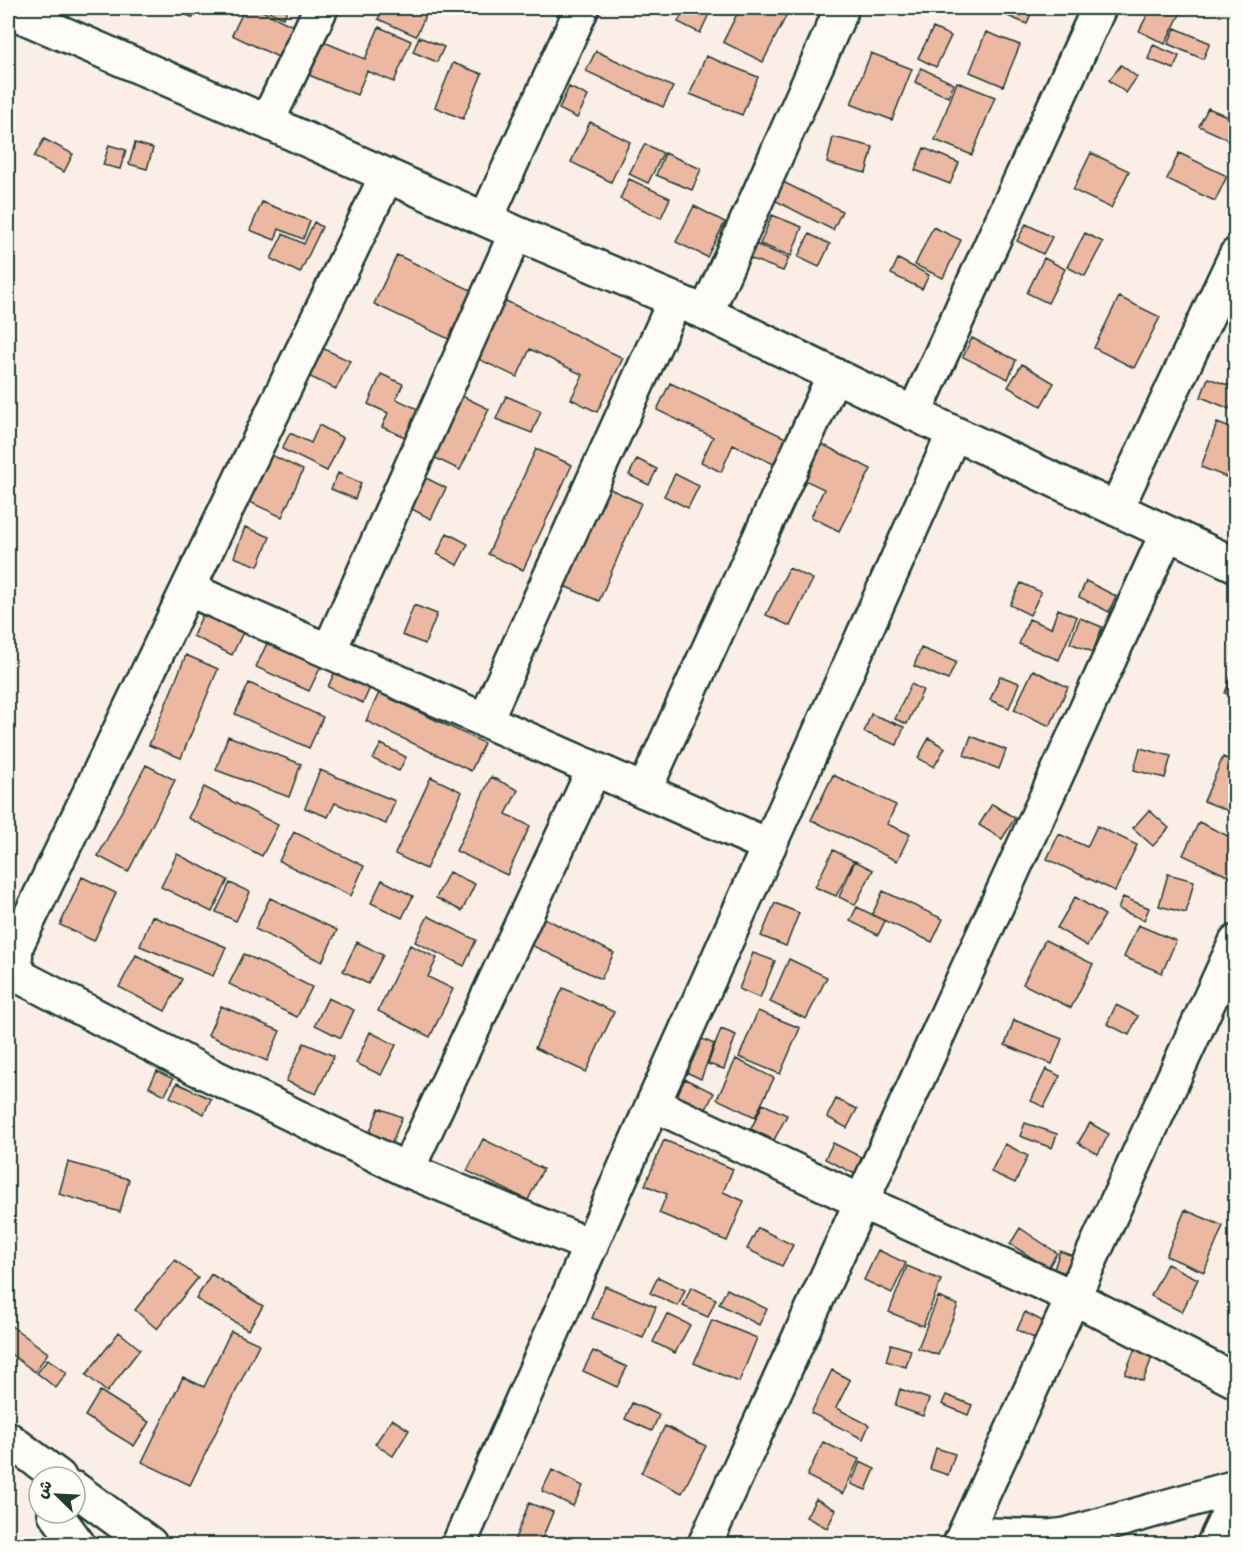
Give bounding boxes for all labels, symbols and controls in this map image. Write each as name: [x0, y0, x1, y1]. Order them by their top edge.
north arrow: [27, 1465, 87, 1525]
text: ش: [28, 1476, 57, 1501]

